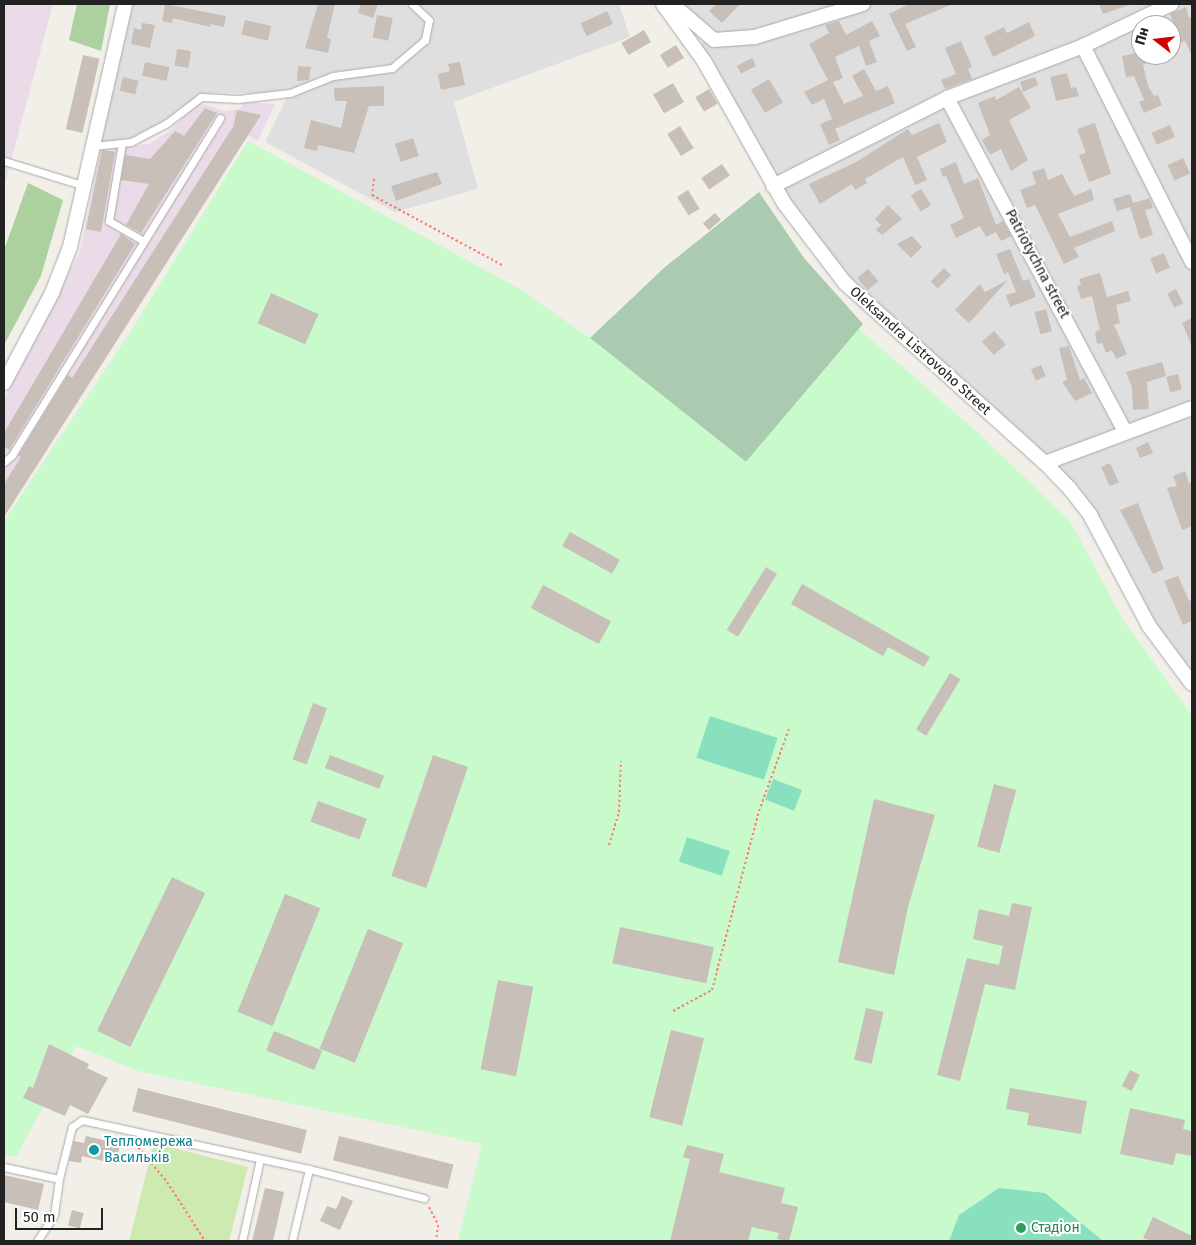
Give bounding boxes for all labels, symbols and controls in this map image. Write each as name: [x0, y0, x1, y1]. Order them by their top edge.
north arrow: [1131, 15, 1181, 65]
text: Пн: [1131, 25, 1153, 47]
street label: Patriotychna street: [1001, 207, 1073, 321]
street label: Oleksandra Listrovoho Street: [846, 283, 994, 419]
place label: Тепломережа Васильків: [104, 1134, 193, 1166]
marker: Тепломережа Васильків: [88, 1144, 100, 1156]
scale bar: [18, 1198, 105, 1230]
text: 50 m: [23, 1208, 56, 1226]
place label: Стадіон: [1031, 1220, 1080, 1236]
marker: Стадіон: [1015, 1222, 1027, 1234]

